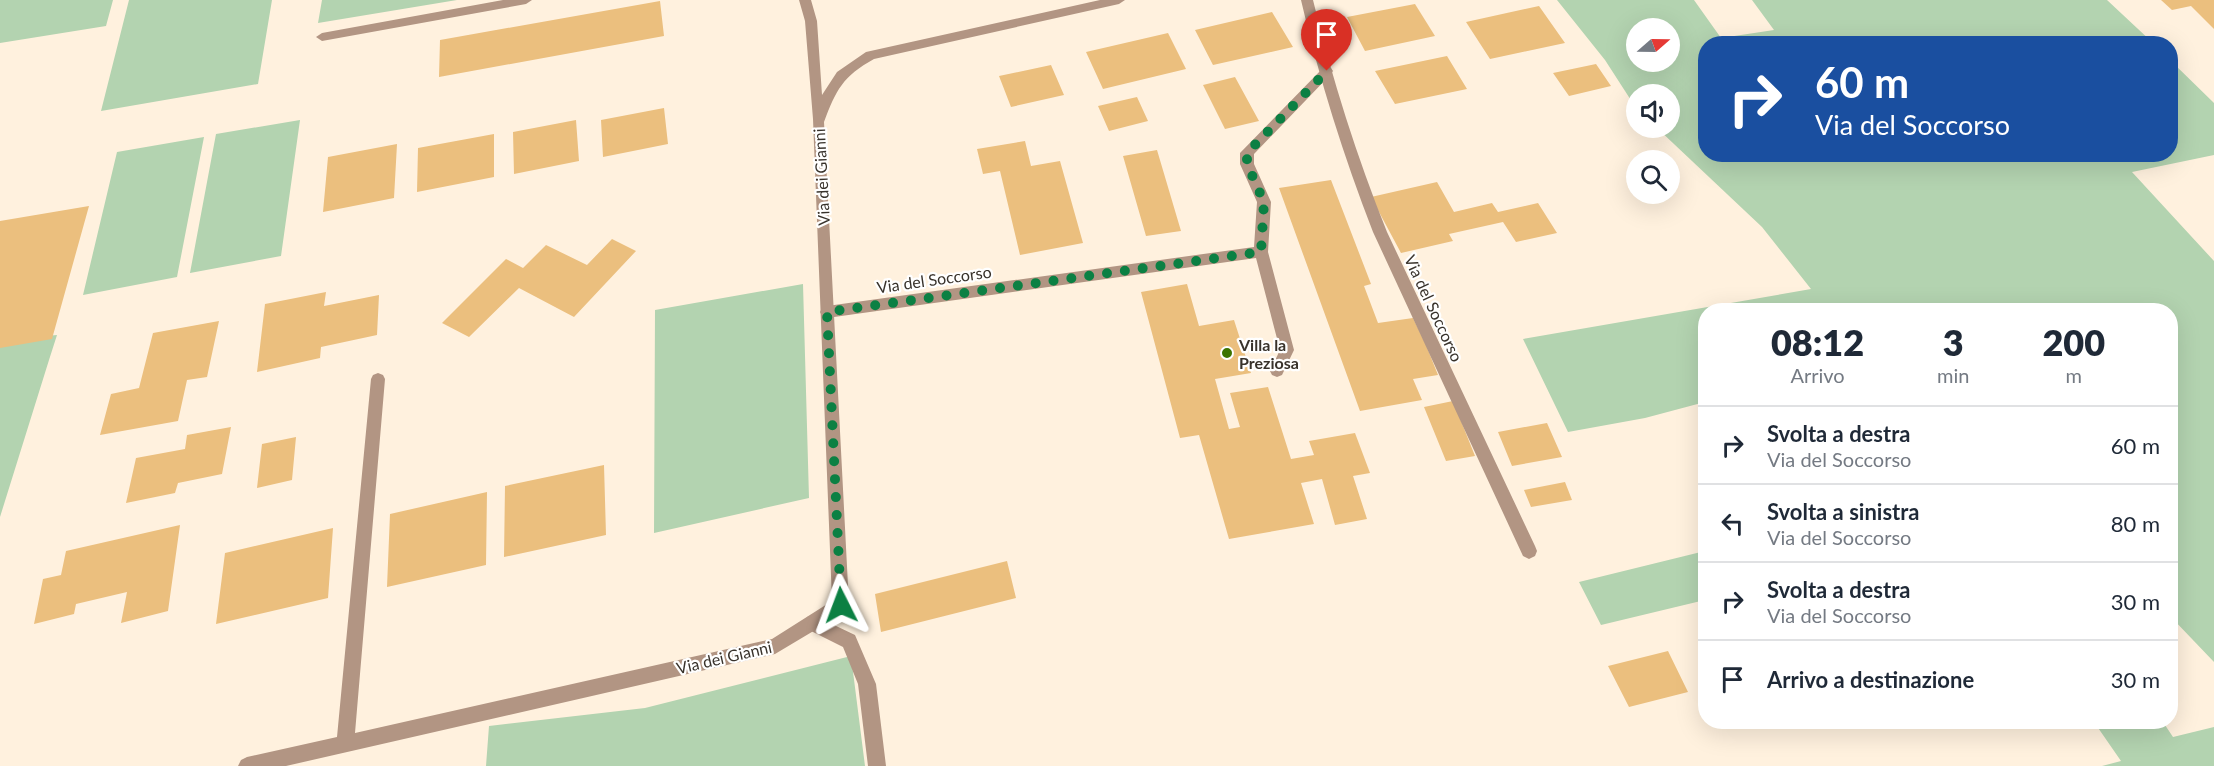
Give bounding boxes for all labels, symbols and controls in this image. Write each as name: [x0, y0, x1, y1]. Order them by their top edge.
pin: [1301, 9, 1352, 71]
icon: arrive: [1310, 18, 1343, 51]
north arrow: [1626, 18, 1680, 72]
map controls: [1626, 18, 1680, 204]
text: 60 m: [1815, 57, 1909, 107]
icon: right: [1716, 60, 1794, 138]
button: sound: [1626, 84, 1680, 138]
text: Via del Soccorso: [1815, 108, 2010, 141]
street label: Via dei Gianni: [809, 128, 833, 226]
button: search: [1626, 150, 1680, 204]
street label: Via del Soccorso: [1401, 252, 1467, 364]
street label: Via del Soccorso: [875, 262, 993, 296]
text: 08:12: [1771, 320, 1864, 364]
text: 3: [1943, 320, 1964, 364]
text: 200: [2042, 320, 2105, 364]
place label: Villa la Preziosa: [1238, 335, 1299, 372]
marker: Villa la Preziosa: [1220, 346, 1234, 360]
text: Arrivo: [1790, 363, 1845, 387]
text: min: [1937, 363, 1969, 387]
text: m: [2065, 363, 2082, 387]
text: Svolta a destra: [1767, 420, 1910, 447]
icon: right: [1716, 429, 1749, 462]
text: 60 m: [2111, 432, 2160, 459]
text: Via del Soccorso: [1767, 447, 1911, 471]
text: Svolta a sinistra: [1767, 498, 1919, 525]
icon: left: [1716, 507, 1749, 540]
text: 80 m: [2111, 510, 2160, 537]
text: Via del Soccorso: [1767, 525, 1911, 549]
position arrow: [809, 573, 873, 637]
text: Svolta a destra: [1767, 576, 1910, 603]
icon: right: [1716, 585, 1749, 618]
text: 30 m: [2111, 588, 2160, 615]
text: Via del Soccorso: [1767, 603, 1911, 627]
street label: Via dei Gianni: [675, 637, 773, 677]
icon: arrive: [1716, 663, 1749, 696]
text: Arrivo a destinazione: [1767, 666, 1974, 693]
text: 30 m: [2111, 666, 2160, 693]

